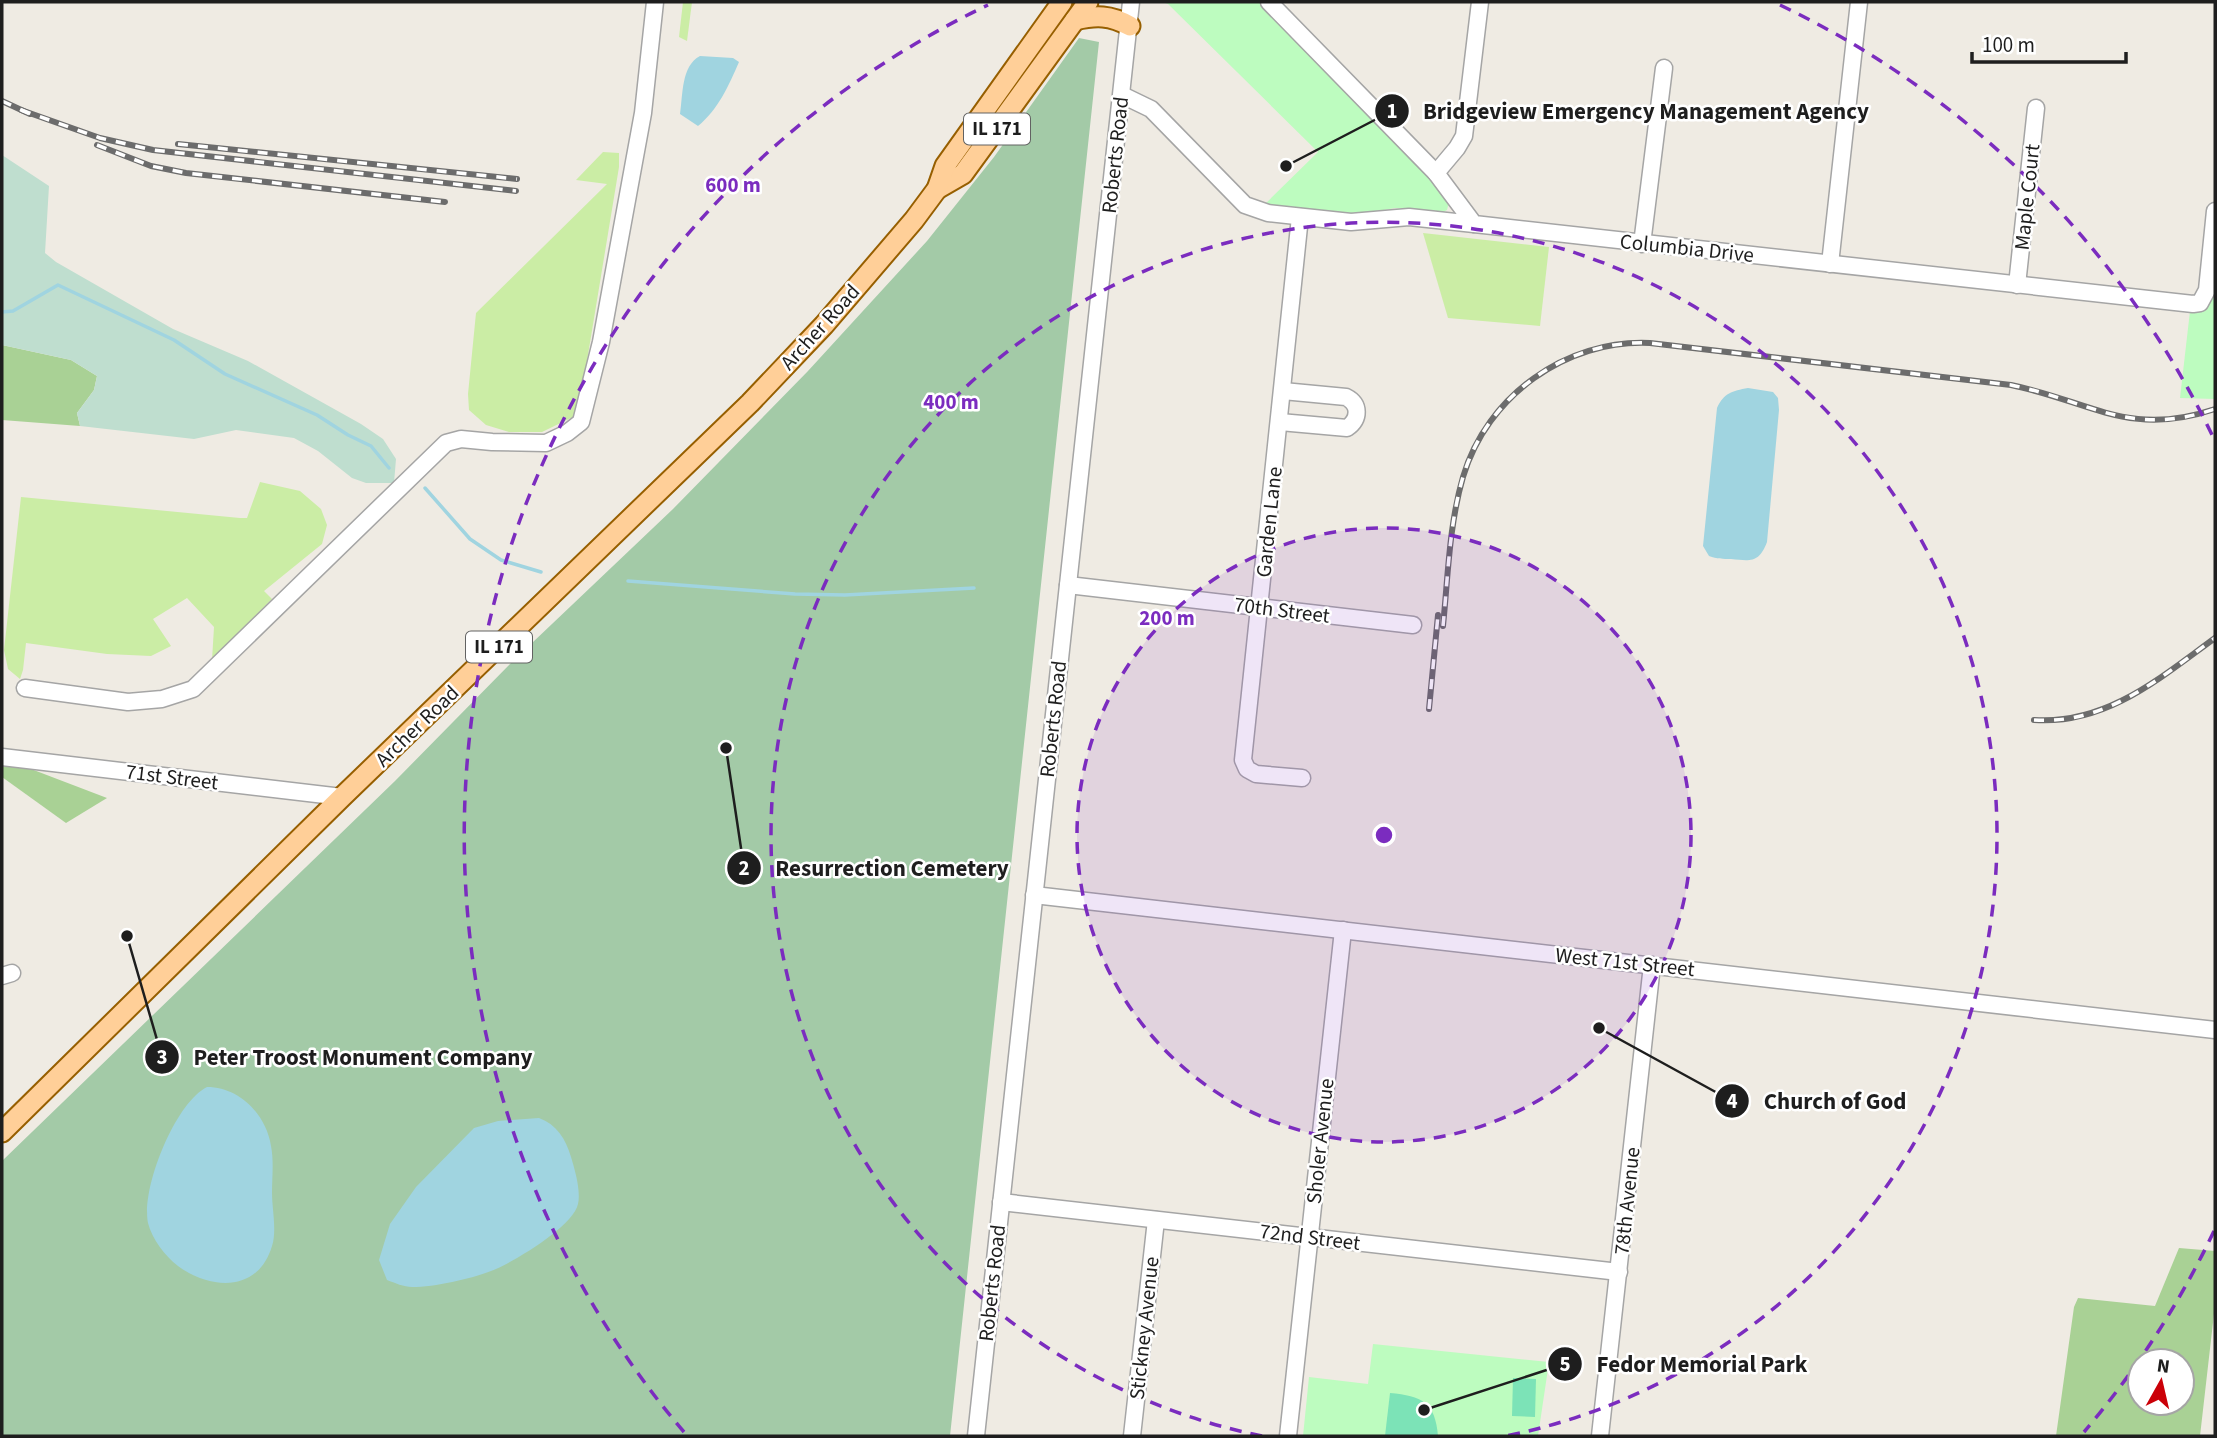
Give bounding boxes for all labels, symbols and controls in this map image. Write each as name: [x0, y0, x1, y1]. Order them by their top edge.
scale bar: [1972, 21, 2126, 65]
text: 100 m: [1982, 30, 2035, 60]
callout: Bridgeview Emergency Management Agency: [1374, 89, 1884, 133]
street label: Roberts Road: [1094, 95, 1136, 215]
text: Bridgeview Emergency Management Agency: [1423, 95, 1869, 128]
text: 1: [1386, 96, 1398, 126]
road number: IL 171: [964, 113, 1030, 144]
street label: Maple Court: [2007, 142, 2047, 252]
text: 600 m: [705, 170, 761, 200]
street label: Columbia Drive: [1618, 226, 1756, 270]
street label: Archer Road: [773, 277, 867, 377]
text: 400 m: [923, 387, 979, 417]
street label: Garden Lane: [1248, 465, 1290, 579]
street label: 70th Street: [1232, 589, 1332, 631]
text: 200 m: [1139, 603, 1195, 633]
road number: IL 171: [466, 632, 532, 662]
street label: Roberts Road: [1032, 659, 1074, 779]
street label: Archer Road: [368, 678, 466, 774]
street label: 71st Street: [124, 756, 220, 798]
centre of rings: [1372, 823, 1396, 847]
callout: Resurrection Cemetery: [727, 846, 1023, 890]
text: Resurrection Cemetery: [775, 852, 1009, 885]
text: 2: [738, 853, 750, 883]
street label: West 71st Street: [1554, 940, 1696, 984]
callout: Peter Troost Monument Company: [145, 1035, 547, 1079]
text: Peter Troost Monument Company: [193, 1041, 533, 1074]
text: 3: [156, 1042, 168, 1072]
street label: Sholer Avenue: [1298, 1077, 1342, 1205]
callout: Church of God: [1714, 1079, 1920, 1123]
text: Church of God: [1764, 1085, 1906, 1118]
text: 4: [1726, 1086, 1738, 1116]
street label: 78th Avenue: [1606, 1146, 1648, 1256]
street label: 72nd Street: [1258, 1216, 1362, 1258]
street label: Roberts Road: [971, 1223, 1013, 1343]
street label: Stickney Avenue: [1122, 1255, 1166, 1401]
callout: Fedor Memorial Park: [1548, 1342, 1821, 1386]
north arrow: [2126, 1347, 2196, 1417]
text: Fedor Memorial Park: [1597, 1348, 1808, 1381]
text: 5: [1559, 1349, 1571, 1379]
text: N: [2155, 1352, 2171, 1381]

